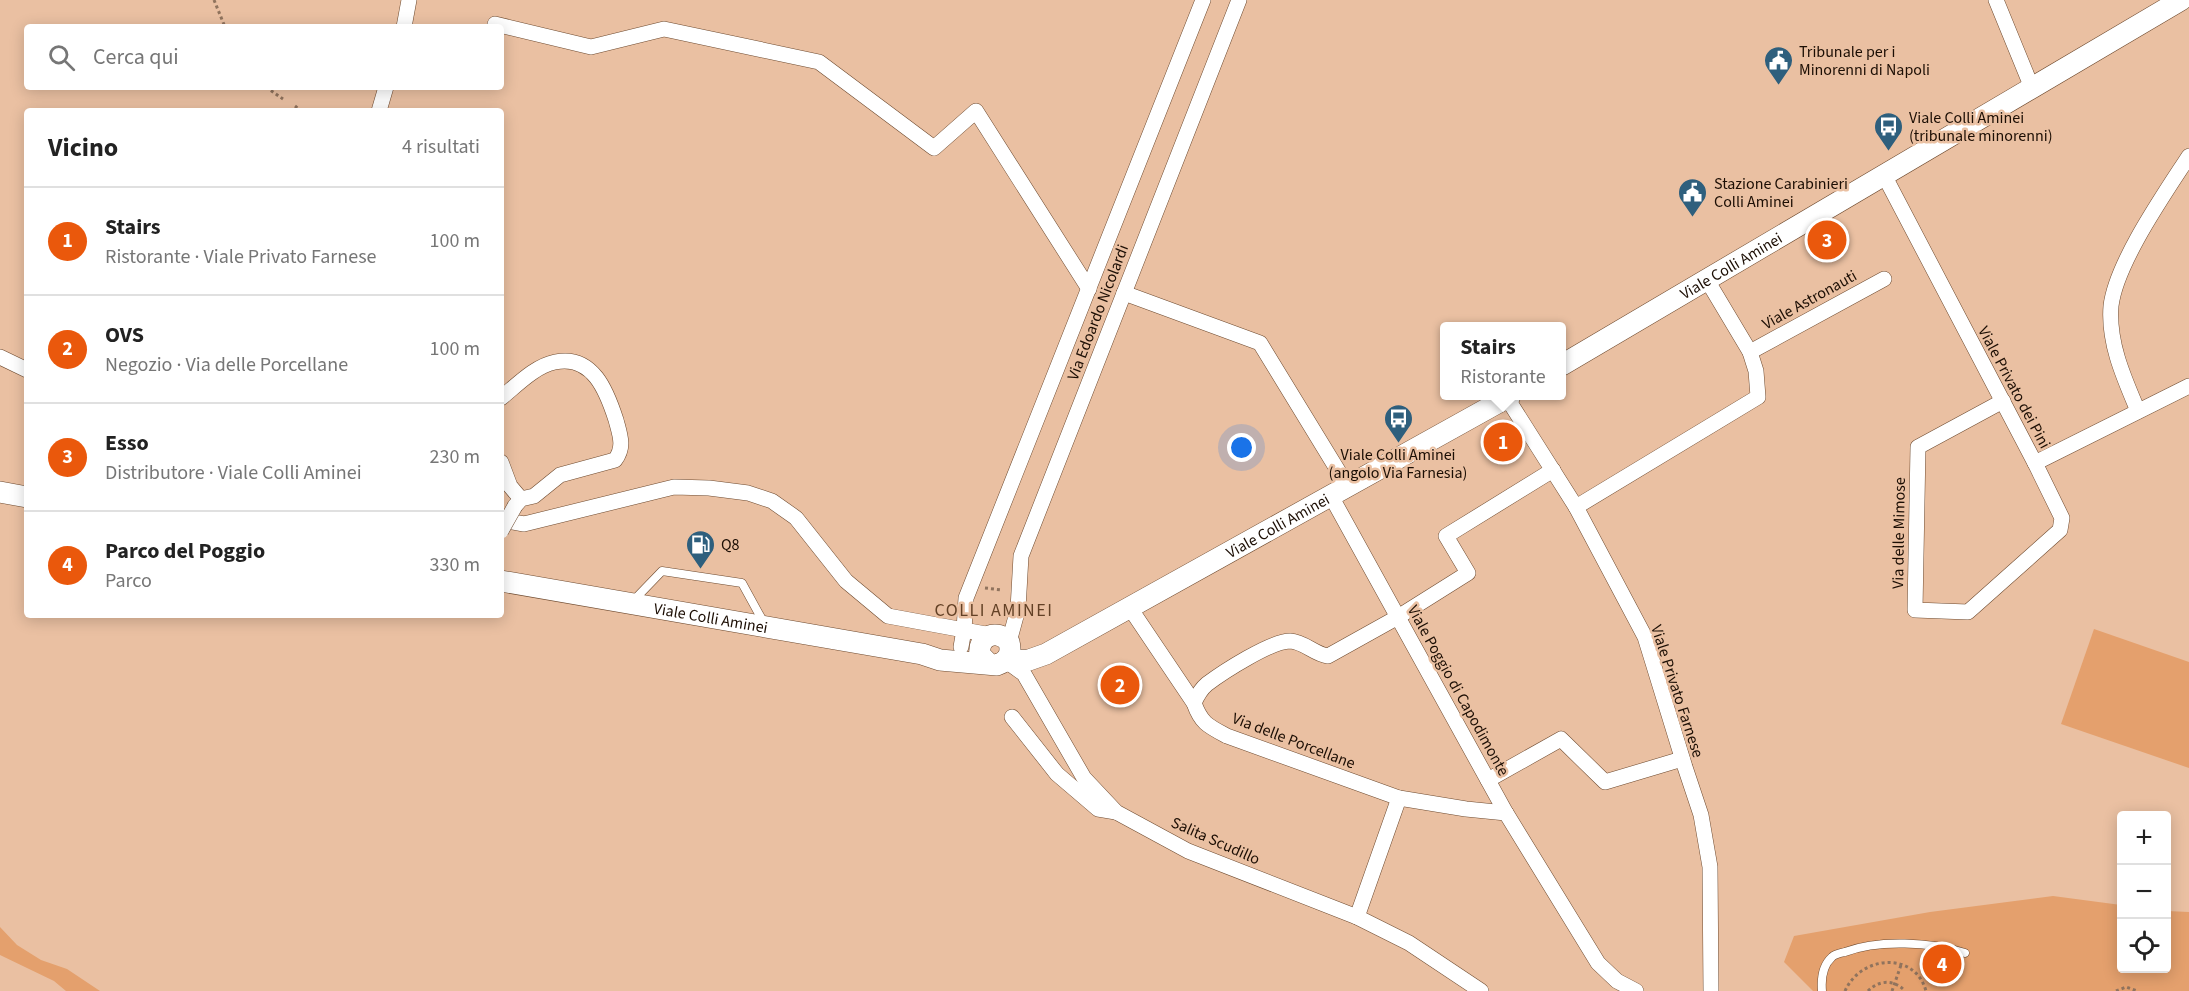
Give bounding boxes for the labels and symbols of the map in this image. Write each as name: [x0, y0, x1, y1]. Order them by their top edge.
place label: Tribunale per i Minorenni di Napoli: [1799, 41, 1930, 81]
public building icon: Tribunale per i Minorenni di Napoli: [1762, 44, 1794, 86]
place label: Viale Colli Aminei (tribunale minorenni): [1909, 107, 2053, 147]
bus stop icon: Viale Colli Aminei (tribunale minorenni): [1872, 110, 1904, 152]
place label: Stazione Carabinieri Colli Aminei: [1714, 173, 1848, 213]
public building icon: Stazione Carabinieri Colli Aminei: [1677, 176, 1709, 218]
pin: 3: [1808, 218, 1846, 262]
street label: Viale Colli Aminei: [1676, 228, 1787, 305]
street label: Via Edoardo Nicolardi: [1062, 241, 1134, 383]
street label: Viale Astronauti: [1758, 265, 1861, 335]
street label: Viale Privato dei Pini: [1973, 322, 2056, 453]
bus stop icon: Viale Colli Aminei (angolo Via Farnesia): [1382, 402, 1414, 444]
pin: 1: [1484, 420, 1522, 464]
your location: [1227, 433, 1256, 462]
place label: Viale Colli Aminei (angolo Via Farnesia): [1329, 444, 1467, 484]
street label: Via delle Mimose: [1887, 477, 1911, 589]
street label: Viale Colli Aminei: [1222, 489, 1334, 564]
fuel station icon: Q8: [684, 528, 716, 570]
place label: Q8: [721, 534, 740, 556]
street label: Viale Colli Aminei: [652, 598, 769, 639]
district label: COLLI AMINEI: [934, 598, 1054, 623]
street label: Viale Poggio di Capodimonte: [1402, 601, 1514, 780]
street label: Viale Privato Farnese: [1645, 622, 1709, 761]
pin: 2: [1100, 662, 1140, 708]
street label: Via delle Porcellane: [1229, 707, 1358, 775]
street label: Salita Scudillo: [1168, 812, 1264, 870]
pin: 4: [1922, 942, 1962, 986]

